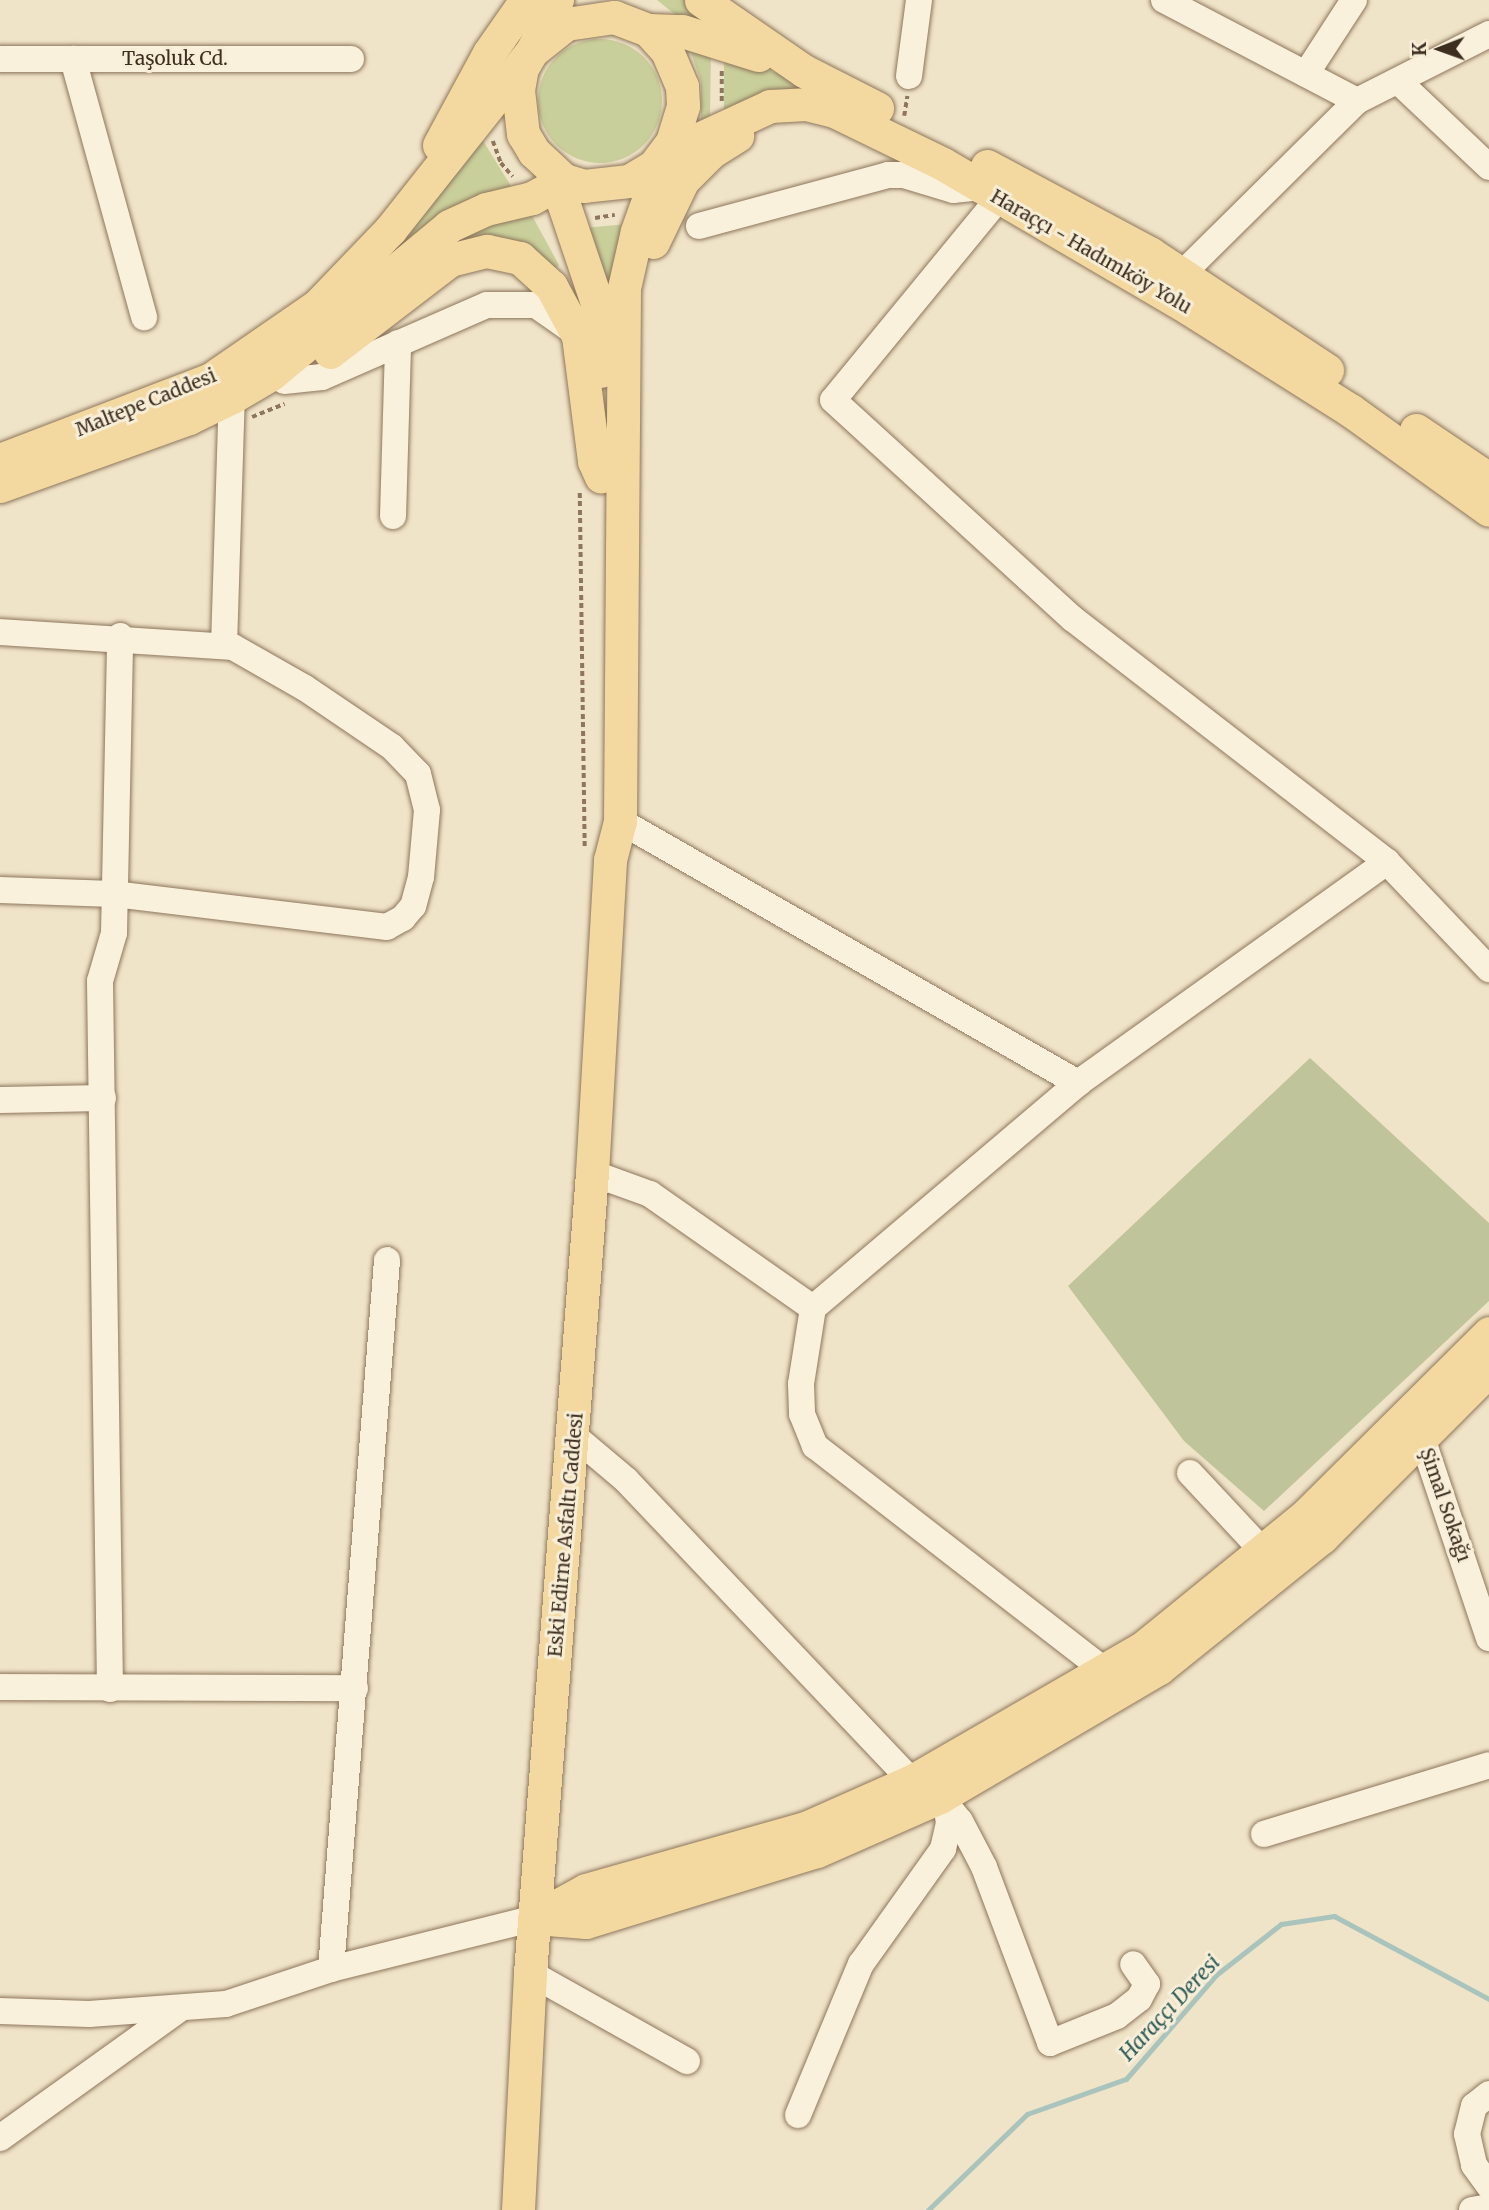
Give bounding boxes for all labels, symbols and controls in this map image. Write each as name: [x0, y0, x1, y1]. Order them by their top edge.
north arrow: [1405, 14, 1475, 84]
text: K: [1407, 42, 1431, 57]
street label: Taşoluk Cd.: [122, 48, 228, 70]
street label: Haraççı - Hadımköy Yolu: [986, 185, 1196, 319]
street label: Maltepe Caddesi: [72, 364, 220, 442]
street label: Eski Edirne Asfaltı Caddesi: [544, 1412, 588, 1658]
street label: Şimal Sokağı: [1415, 1445, 1475, 1565]
water label: Haraççı Deresi: [1115, 1950, 1225, 2066]

